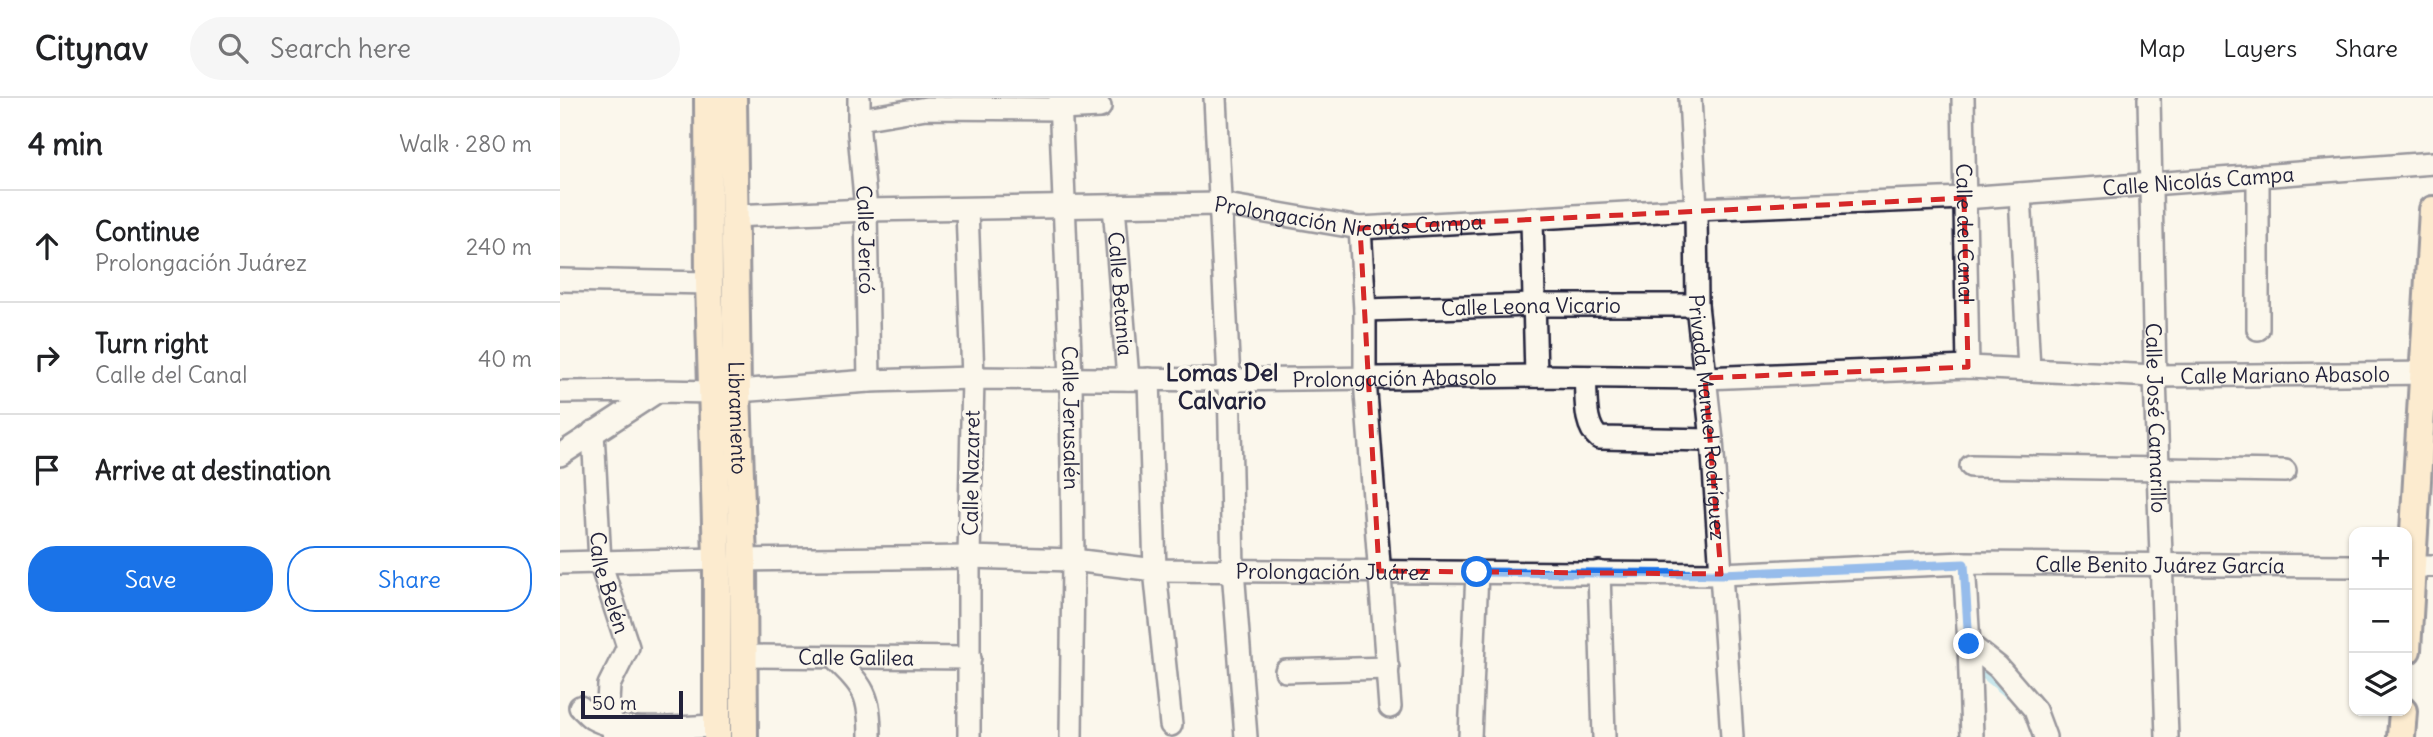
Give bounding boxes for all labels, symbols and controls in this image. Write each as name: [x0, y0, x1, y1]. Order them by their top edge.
search box: [190, 17, 680, 80]
text: Citynav: [35, 27, 148, 69]
icon: search: [214, 29, 252, 67]
text: Search here: [270, 32, 411, 65]
text: Map: [2139, 33, 2185, 63]
text: Layers: [2223, 33, 2297, 63]
text: Share: [2335, 33, 2398, 63]
text: 4 min: [28, 125, 103, 163]
text: Walk · 280 m: [399, 129, 532, 158]
street label: Calle Nicolás Campa: [2102, 160, 2295, 201]
street label: Calle del Canal: [1951, 163, 1980, 303]
street label: Calle Jericó: [850, 184, 881, 294]
street label: Prolongación Nicolás Campa: [1212, 190, 1484, 242]
text: Continue: [95, 215, 200, 248]
icon: ahead: [28, 227, 66, 265]
street label: Calle Betania: [1103, 231, 1140, 357]
text: 240 m: [466, 232, 532, 261]
text: Prolongación Juárez: [95, 248, 307, 277]
street label: Calle Leona Vicario: [1441, 291, 1621, 321]
street label: Privada Manuel Rodríguez: [1683, 294, 1732, 541]
street label: Calle José Camarillo: [2140, 322, 2173, 514]
text: Turn right: [95, 327, 208, 360]
icon: right: [28, 339, 66, 377]
text: 40 m: [478, 344, 532, 373]
street label: Calle Jerusalén: [1056, 345, 1086, 490]
district label: Lomas Del Calvario: [1166, 357, 1278, 415]
text: Calle del Canal: [95, 360, 247, 389]
street label: Calle Mariano Abasolo: [2180, 360, 2390, 389]
street label: Libramiento: [723, 361, 753, 475]
street label: Prolongación Abasolo: [1292, 363, 1497, 393]
street label: Calle Nazaret: [956, 410, 986, 536]
icon: arrive: [28, 451, 66, 489]
text: Arrive at destination: [95, 454, 331, 487]
map controls: [2349, 527, 2412, 716]
button: +: [2349, 527, 2412, 590]
street label: Calle Belén: [585, 531, 636, 637]
button: Save: [28, 546, 273, 612]
button: Share: [287, 546, 532, 612]
street label: Calle Benito Juárez García: [2035, 550, 2285, 579]
route start: [1461, 556, 1492, 587]
street label: Prolongación Juárez: [1235, 557, 1429, 585]
button: −: [2349, 590, 2412, 653]
route end: [1953, 628, 1984, 659]
street label: Calle Galilea: [798, 643, 914, 671]
button: layers: [2349, 653, 2412, 716]
scale bar: [581, 688, 682, 720]
text: 50 m: [592, 691, 637, 715]

